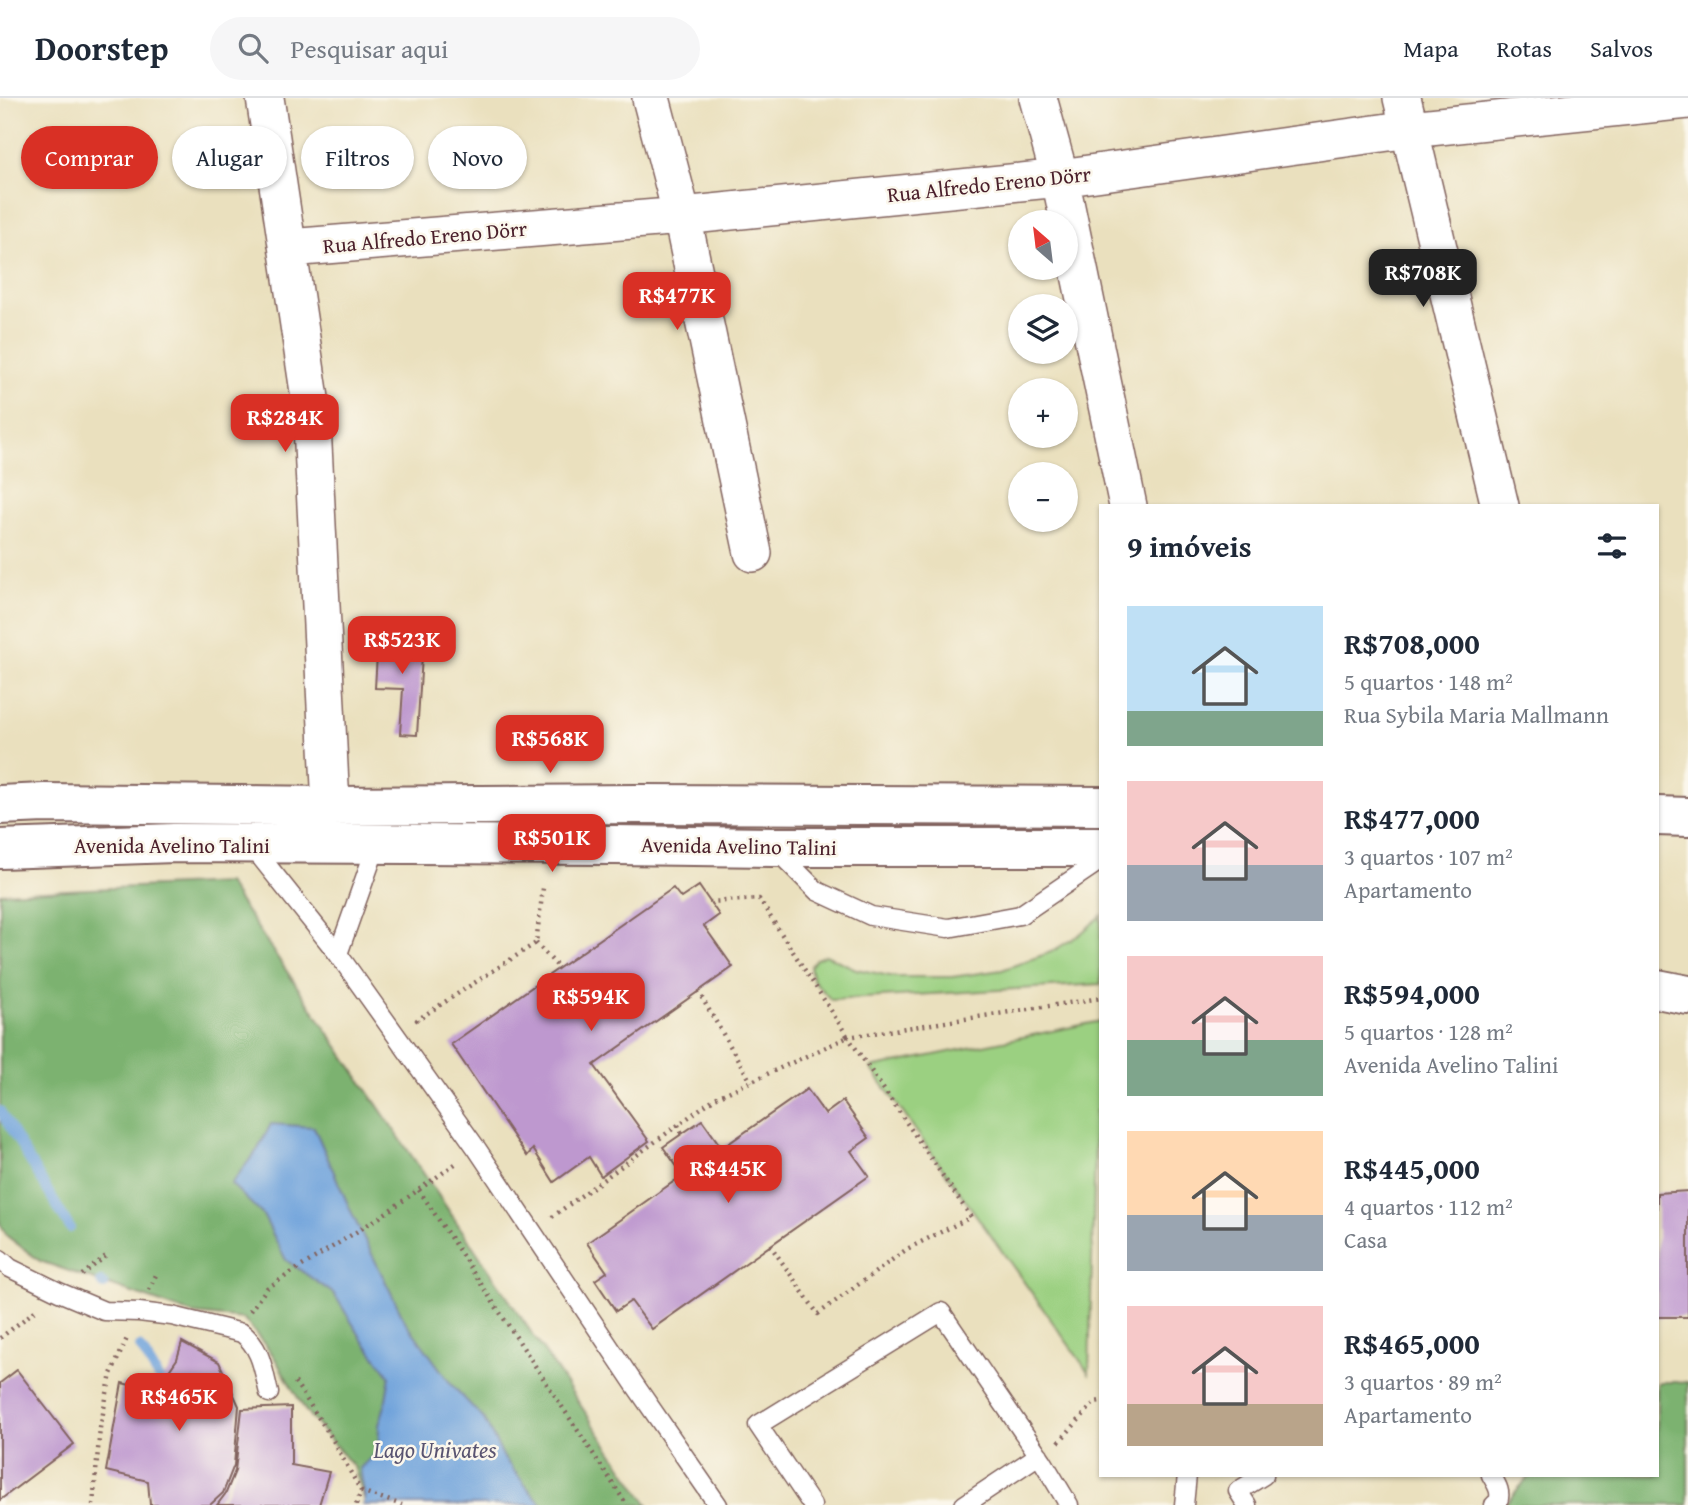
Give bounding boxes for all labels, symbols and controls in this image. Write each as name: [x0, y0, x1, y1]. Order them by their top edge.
search box: [210, 17, 700, 80]
text: Doorstep: [35, 24, 168, 72]
icon: search: [234, 29, 272, 67]
text: Pesquisar aqui: [290, 29, 448, 68]
text: Mapa: [1403, 31, 1459, 66]
text: Rotas: [1497, 31, 1552, 66]
text: Salvos: [1590, 31, 1653, 66]
chip: Comprar: [21, 126, 158, 189]
chip: Alugar: [172, 126, 287, 189]
chip: Filtros: [301, 126, 414, 189]
chip: Novo: [428, 126, 527, 189]
street label: Rua Alfredo Ereno Dörr: [886, 158, 1093, 210]
north arrow: [1008, 210, 1078, 280]
map controls: [1008, 210, 1078, 532]
street label: Rua Alfredo Ereno Dörr: [322, 213, 529, 261]
pin: R$708K: [1366, 250, 1480, 309]
text: R$708K: [1385, 255, 1461, 288]
pin: R$477K: [620, 272, 734, 332]
text: R$477K: [639, 278, 715, 311]
button: layers: [1008, 294, 1078, 364]
button: +: [1008, 378, 1078, 448]
pin: R$284K: [228, 394, 342, 454]
text: R$284K: [247, 400, 323, 433]
button: −: [1008, 462, 1078, 532]
text: 9 imóveis: [1127, 524, 1252, 568]
icon: filters: [1593, 527, 1631, 565]
pin: R$523K: [345, 616, 459, 676]
text: R$708,000: [1344, 621, 1480, 665]
text: R$523K: [364, 622, 440, 655]
icon: home: [1183, 634, 1267, 718]
text: 5 quartos · 148 m²: [1344, 665, 1513, 698]
text: Rua Sybila Maria Mallmann: [1344, 698, 1609, 731]
pin: R$568K: [493, 716, 607, 775]
text: R$568K: [512, 721, 588, 754]
text: R$477,000: [1344, 796, 1480, 840]
icon: home: [1183, 809, 1267, 893]
pin: R$501K: [495, 814, 609, 874]
text: R$501K: [514, 820, 590, 853]
street label: Avenida Avelino Talini: [641, 829, 837, 863]
street label: Avenida Avelino Talini: [74, 830, 270, 861]
text: 3 quartos · 107 m²: [1344, 840, 1513, 873]
text: Apartamento: [1344, 873, 1472, 906]
text: R$594,000: [1344, 971, 1480, 1015]
pin: R$594K: [534, 974, 648, 1033]
text: R$594K: [553, 979, 629, 1012]
icon: home: [1183, 984, 1267, 1068]
text: 5 quartos · 128 m²: [1344, 1015, 1513, 1048]
text: Avenida Avelino Talini: [1344, 1048, 1558, 1081]
pin: R$445K: [671, 1146, 785, 1205]
text: R$445,000: [1344, 1146, 1480, 1190]
text: R$445K: [690, 1151, 766, 1184]
icon: home: [1183, 1159, 1267, 1243]
text: 4 quartos · 112 m²: [1344, 1190, 1513, 1223]
text: Casa: [1344, 1223, 1387, 1256]
text: R$465,000: [1344, 1321, 1480, 1365]
icon: home: [1183, 1334, 1267, 1418]
text: 3 quartos · 89 m²: [1344, 1365, 1502, 1398]
pin: R$465K: [122, 1374, 236, 1433]
text: R$465K: [141, 1379, 217, 1412]
text: Apartamento: [1344, 1398, 1472, 1431]
water label: Lago Univates: [372, 1433, 497, 1466]

